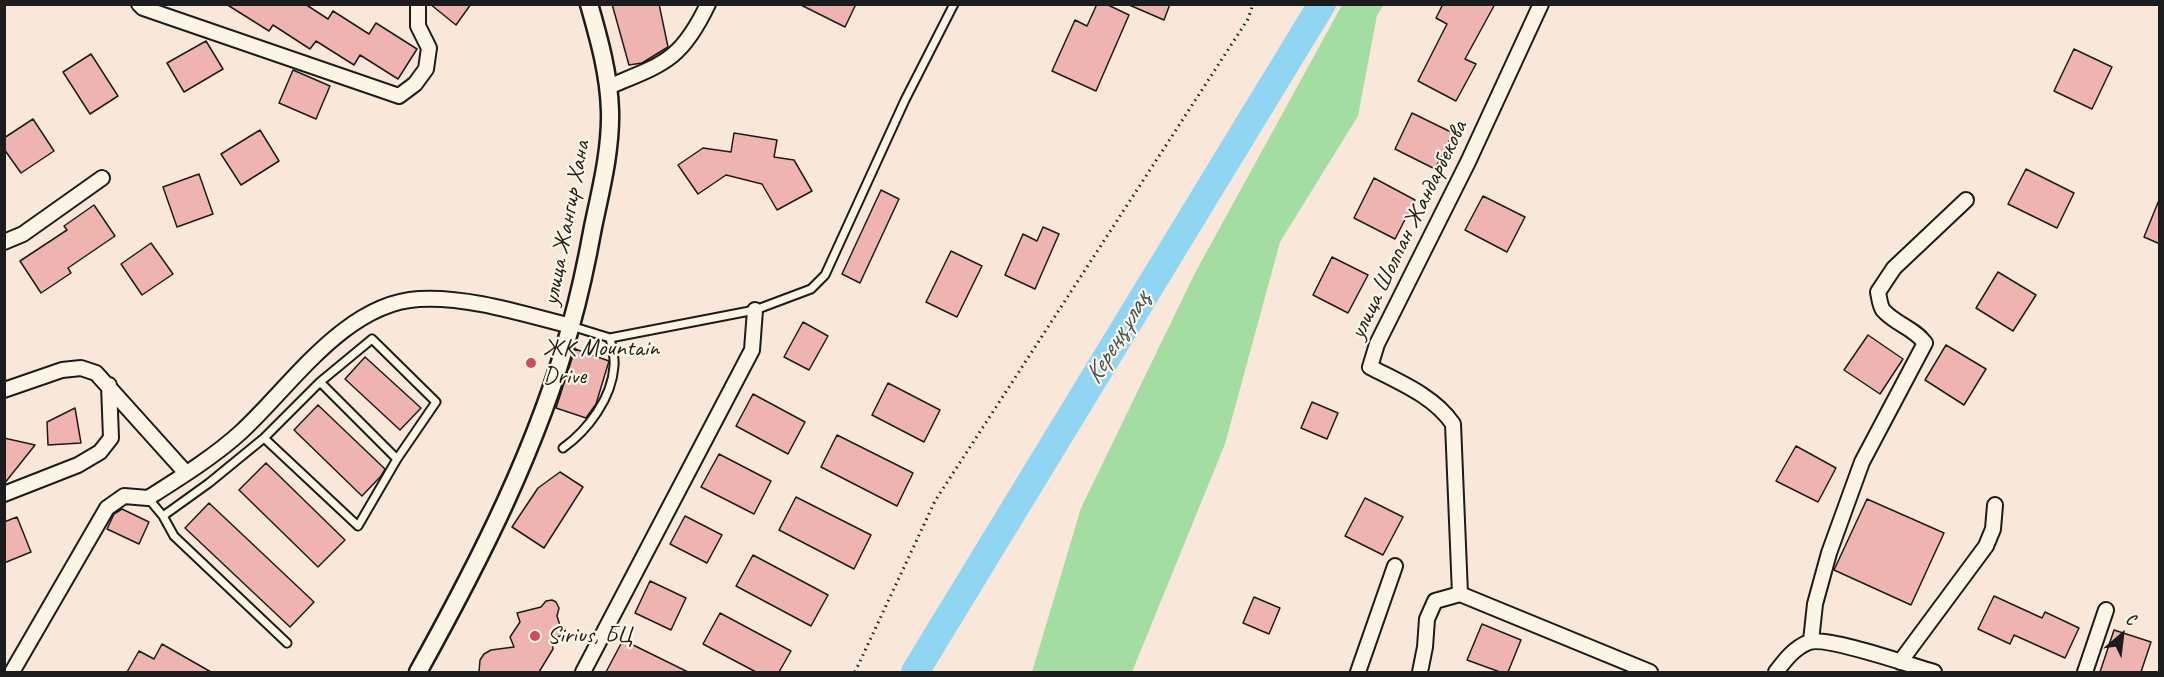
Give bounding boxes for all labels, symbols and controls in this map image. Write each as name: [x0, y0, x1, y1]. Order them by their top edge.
street label: улица Шолпан Жандарбекова: [1344, 116, 1474, 344]
street label: улица Жангир Хана: [537, 138, 597, 308]
water label: Кереңқұлақ: [1078, 286, 1158, 390]
place label: ЖК Mountain Drive: [543, 335, 659, 391]
marker: ЖК Mountain Drive: [524, 356, 538, 370]
north arrow: [2092, 605, 2152, 665]
text: С: [2122, 608, 2139, 630]
place label: Sirius, БЦ: [547, 622, 632, 650]
marker: Sirius, БЦ: [528, 629, 542, 643]

